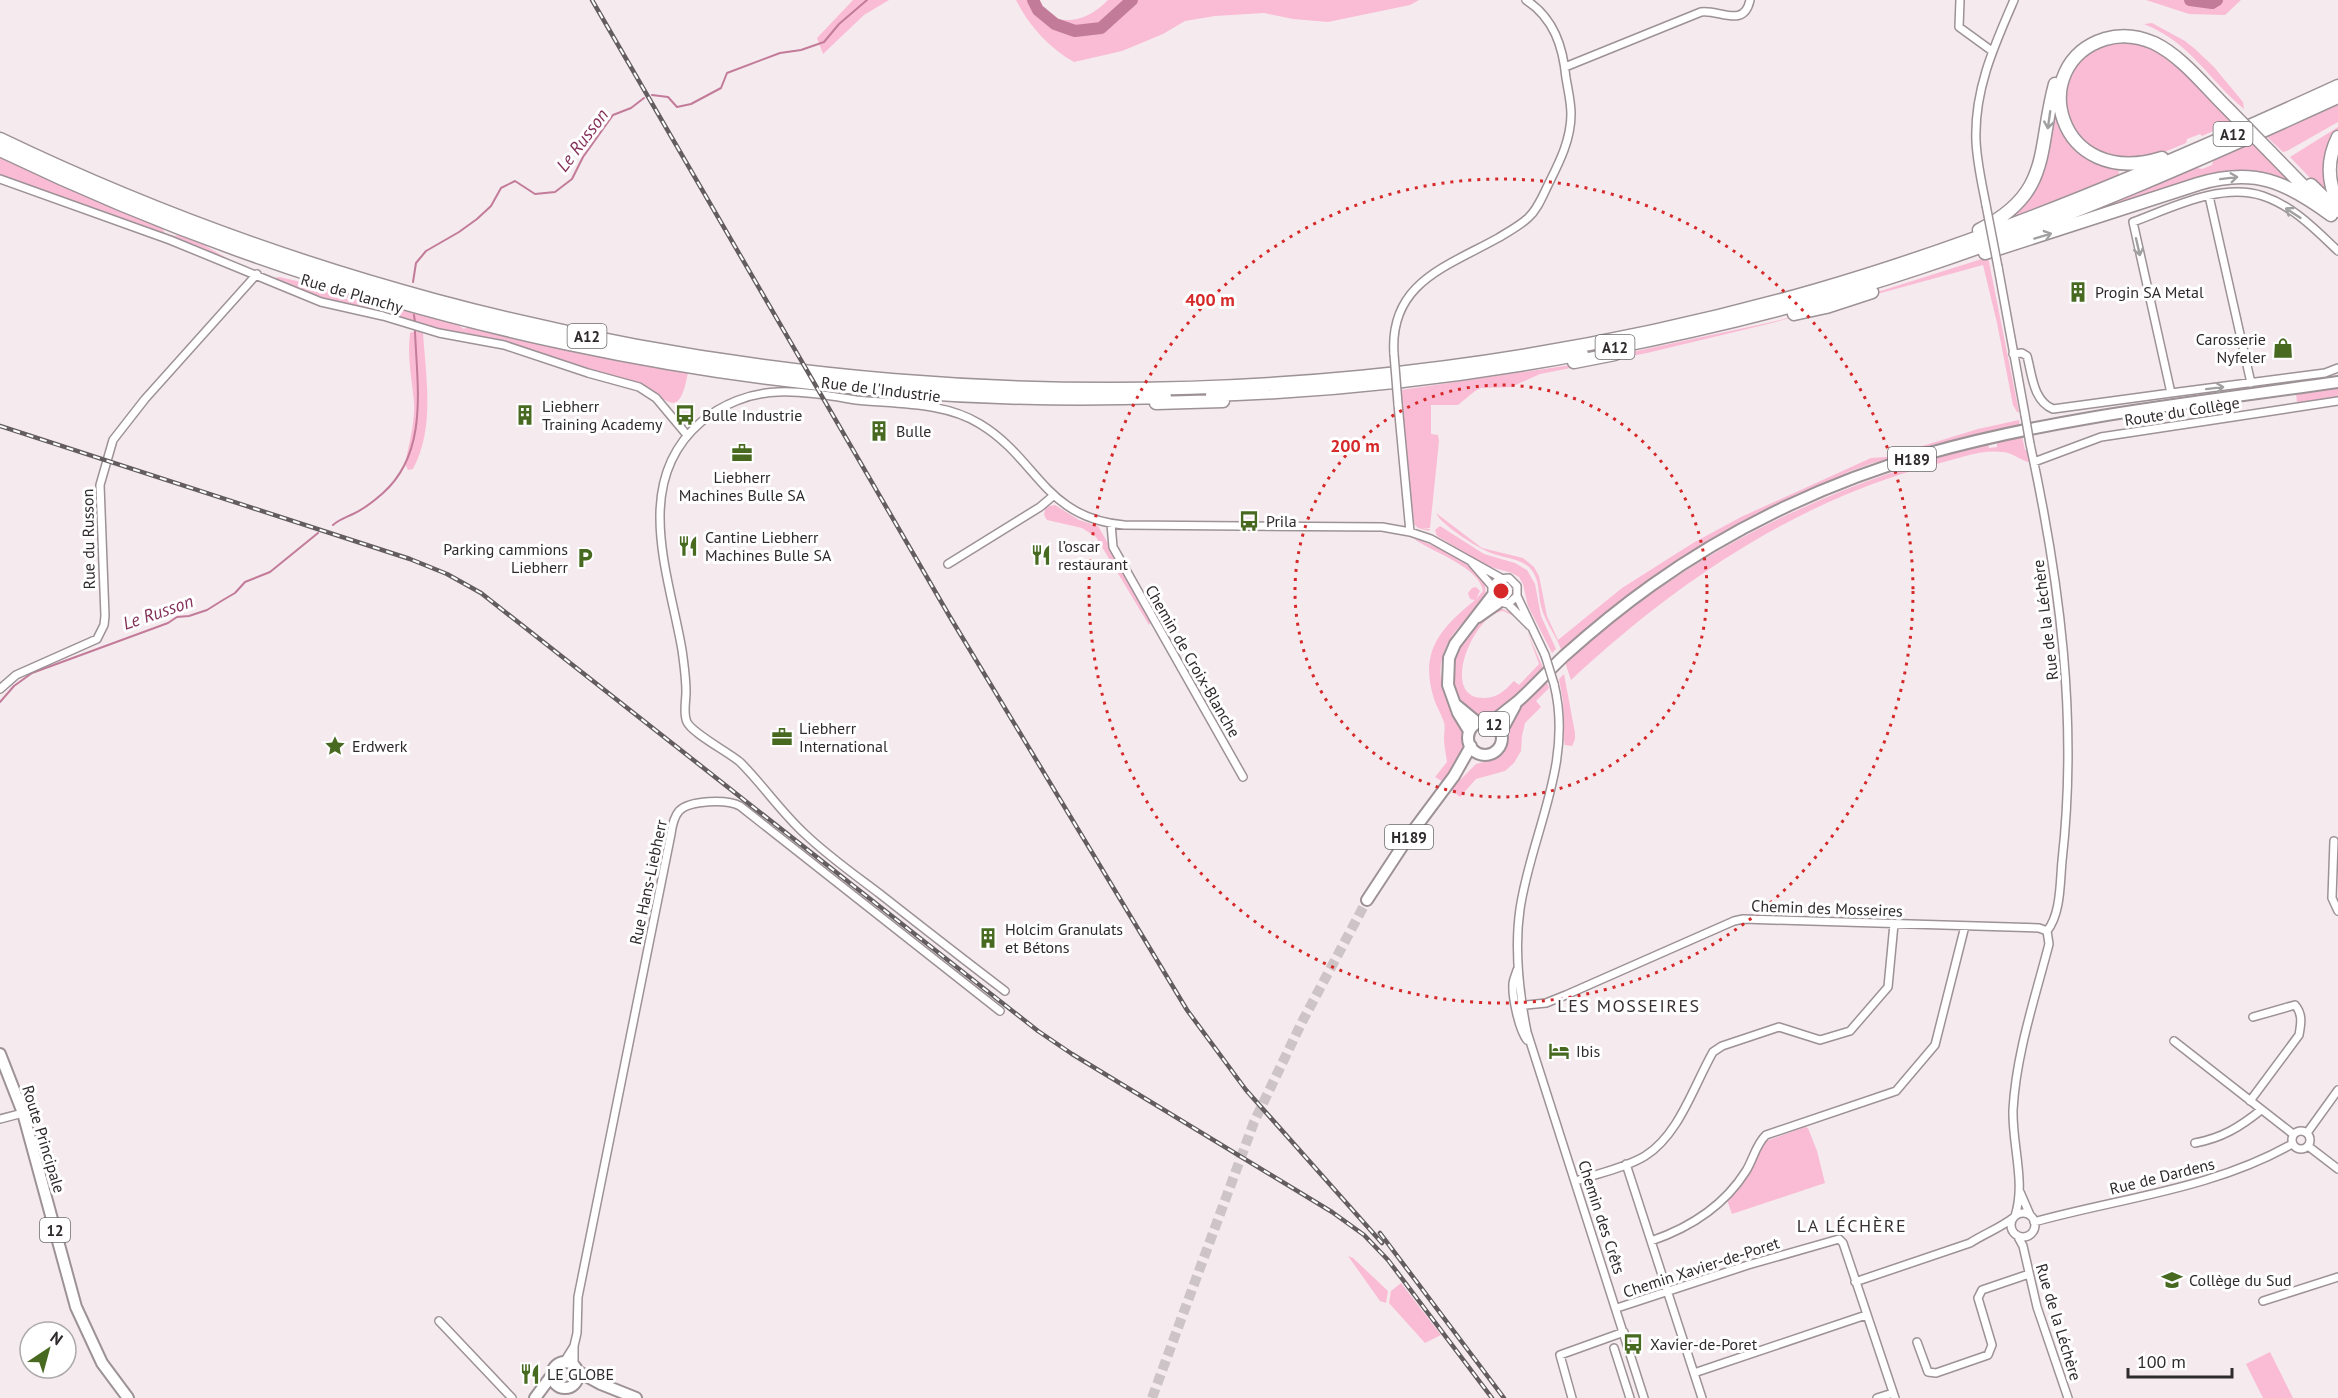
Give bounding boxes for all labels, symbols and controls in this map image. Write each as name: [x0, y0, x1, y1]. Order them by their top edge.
water label: Le Russon: [551, 104, 613, 176]
one-way arrow: [2043, 109, 2054, 129]
road number: A12: [2214, 122, 2252, 146]
one-way arrow: [2218, 172, 2238, 183]
one-way arrow: [2286, 207, 2302, 219]
one-way arrow: [2033, 229, 2052, 240]
one-way arrow: [2133, 236, 2144, 256]
street label: Rue de Planchy: [299, 269, 406, 317]
building icon: Progin SA Metal: [2066, 280, 2090, 304]
place label: Progin SA Metal: [2095, 282, 2204, 302]
text: 400 m: [1185, 288, 1235, 311]
road number: A12: [568, 324, 606, 348]
place label: Carosserie Nyfeler: [2196, 329, 2267, 367]
road number: A12: [1596, 335, 1634, 359]
shop icon: Carosserie Nyfeler: [2271, 336, 2295, 360]
street label: Rue de l'Industrie: [820, 372, 942, 406]
one-way arrow: [2205, 382, 2224, 393]
street label: Route du Collège: [2123, 392, 2241, 430]
place label: Liebherr Training Academy: [542, 396, 663, 434]
building icon: Liebherr Training Academy: [513, 403, 537, 427]
bus stop icon: Bulle Industrie: [673, 403, 697, 427]
place label: Bulle Industrie: [702, 405, 802, 425]
building icon: Bulle: [867, 419, 891, 443]
place label: Bulle: [896, 421, 931, 441]
text: 200 m: [1330, 434, 1380, 457]
office icon: Liebherr Machines Bulle SA: [730, 441, 754, 465]
road number: H189: [1888, 447, 1936, 471]
place label: Liebherr Machines Bulle SA: [679, 467, 806, 505]
street label: Rue du Russon: [77, 488, 99, 590]
bus stop icon: Prila: [1237, 509, 1261, 533]
place label: Prila: [1266, 511, 1297, 531]
place label: Cantine Liebherr Machines Bulle SA: [705, 527, 832, 565]
restaurant icon: Cantine Liebherr Machines Bulle SA: [676, 534, 700, 558]
place label: l’oscar restaurant: [1058, 536, 1128, 574]
place label: Parking cammions Liebherr: [443, 539, 569, 577]
restaurant icon: l’oscar restaurant: [1029, 543, 1053, 567]
parking icon: Parking cammions Liebherr: [573, 546, 597, 570]
street label: Rue de la Léchère: [2028, 559, 2062, 681]
street label: Chemin de Croix-Blanche: [1141, 581, 1245, 741]
centre of rings: [1491, 581, 1511, 601]
water label: Le Russon: [120, 589, 196, 635]
road number: 12: [1479, 712, 1509, 736]
place label: Liebherr International: [799, 718, 888, 756]
office icon: Liebherr International: [770, 725, 794, 749]
place icon: Erdwerk: [323, 734, 347, 758]
place label: Erdwerk: [352, 736, 408, 756]
street label: Rue Hans-Liebherr: [625, 817, 671, 946]
road number: H189: [1385, 825, 1433, 849]
street label: Chemin des Mosseires: [1751, 895, 1903, 921]
place label: Holcim Granulats et Bétons: [1005, 919, 1123, 957]
building icon: Holcim Granulats et Bétons: [976, 926, 1000, 950]
district label: LES MOSSEIRES: [1557, 994, 1701, 1017]
hotel icon: Ibis: [1547, 1039, 1571, 1063]
place label: Ibis: [1576, 1041, 1601, 1061]
street label: Route Principale: [18, 1083, 70, 1195]
street label: Rue de Dardens: [2107, 1153, 2217, 1199]
street label: Chemin des Crêts: [1574, 1157, 1630, 1277]
district label: LA LÉCHÈRE: [1797, 1214, 1907, 1237]
road number: 12: [40, 1218, 70, 1242]
street label: Chemin Xavier-de-Poret: [1620, 1232, 1782, 1302]
street label: Rue de la Léchère: [2032, 1261, 2086, 1383]
school or university icon: Collège du Sud: [2160, 1268, 2184, 1292]
place label: Collège du Sud: [2189, 1270, 2292, 1290]
north arrow: [18, 1320, 78, 1380]
text: N: [47, 1327, 67, 1349]
bus stop icon: Xavier-de-Poret: [1621, 1332, 1645, 1356]
place label: Xavier-de-Poret: [1650, 1334, 1758, 1354]
scale bar: [2128, 1341, 2232, 1379]
text: 100 m: [2137, 1350, 2186, 1373]
restaurant icon: LE GLOBE: [518, 1362, 542, 1386]
place label: LE GLOBE: [547, 1364, 614, 1384]

